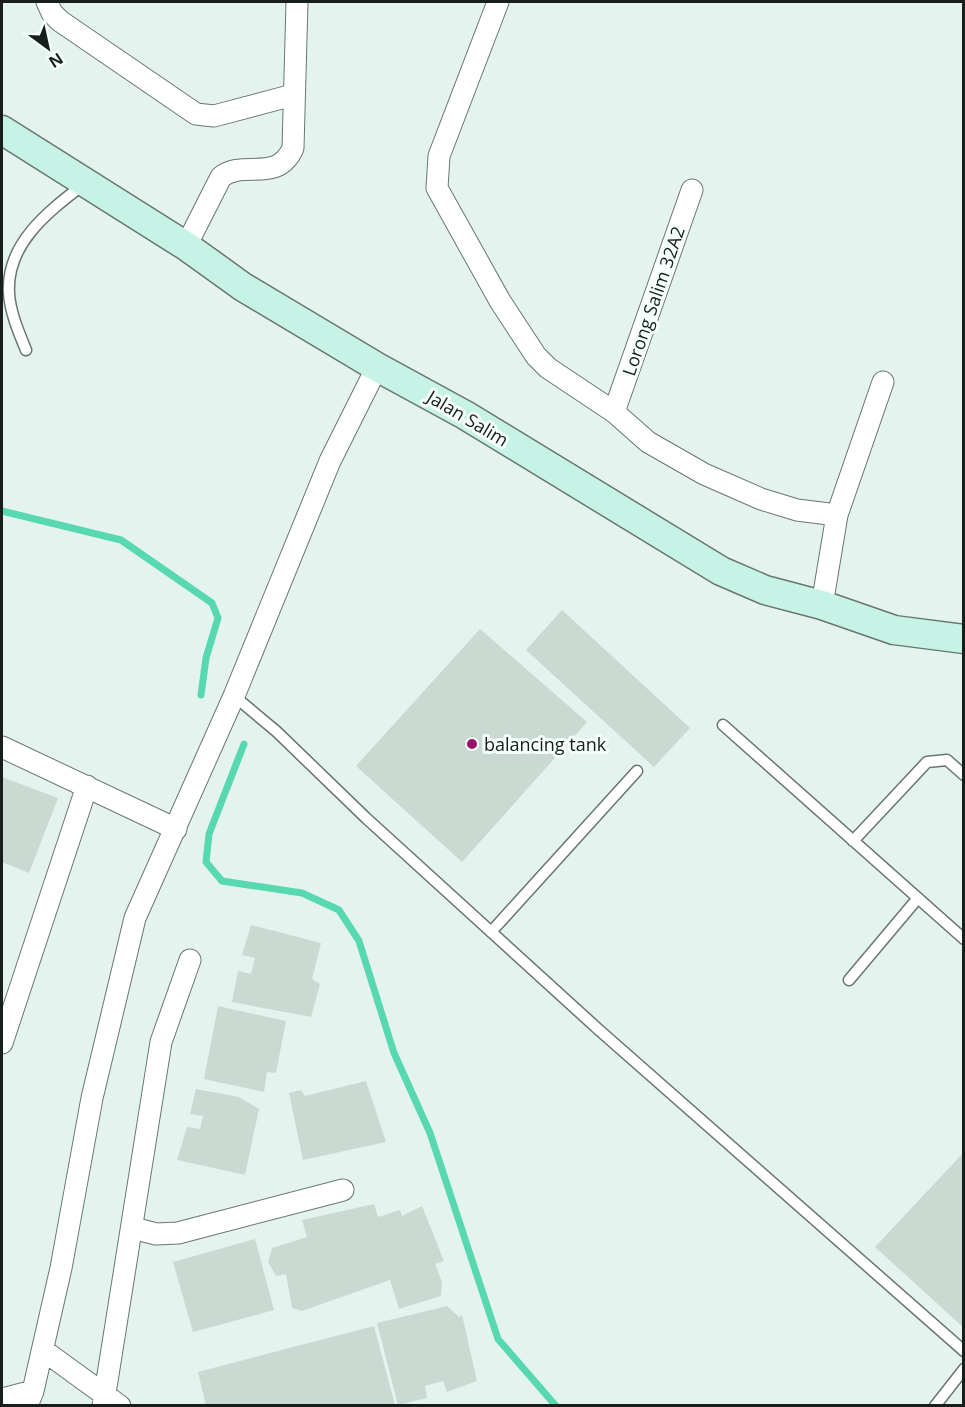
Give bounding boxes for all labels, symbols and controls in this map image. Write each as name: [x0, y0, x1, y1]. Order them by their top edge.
north arrow: [18, 18, 78, 78]
text: N: [45, 48, 68, 73]
street label: Lorong Salim 32A2: [616, 223, 690, 379]
street label: Jalan Salim: [421, 383, 513, 452]
place label: balancing tank: [484, 732, 607, 756]
marker: balancing tank: [465, 737, 479, 751]

